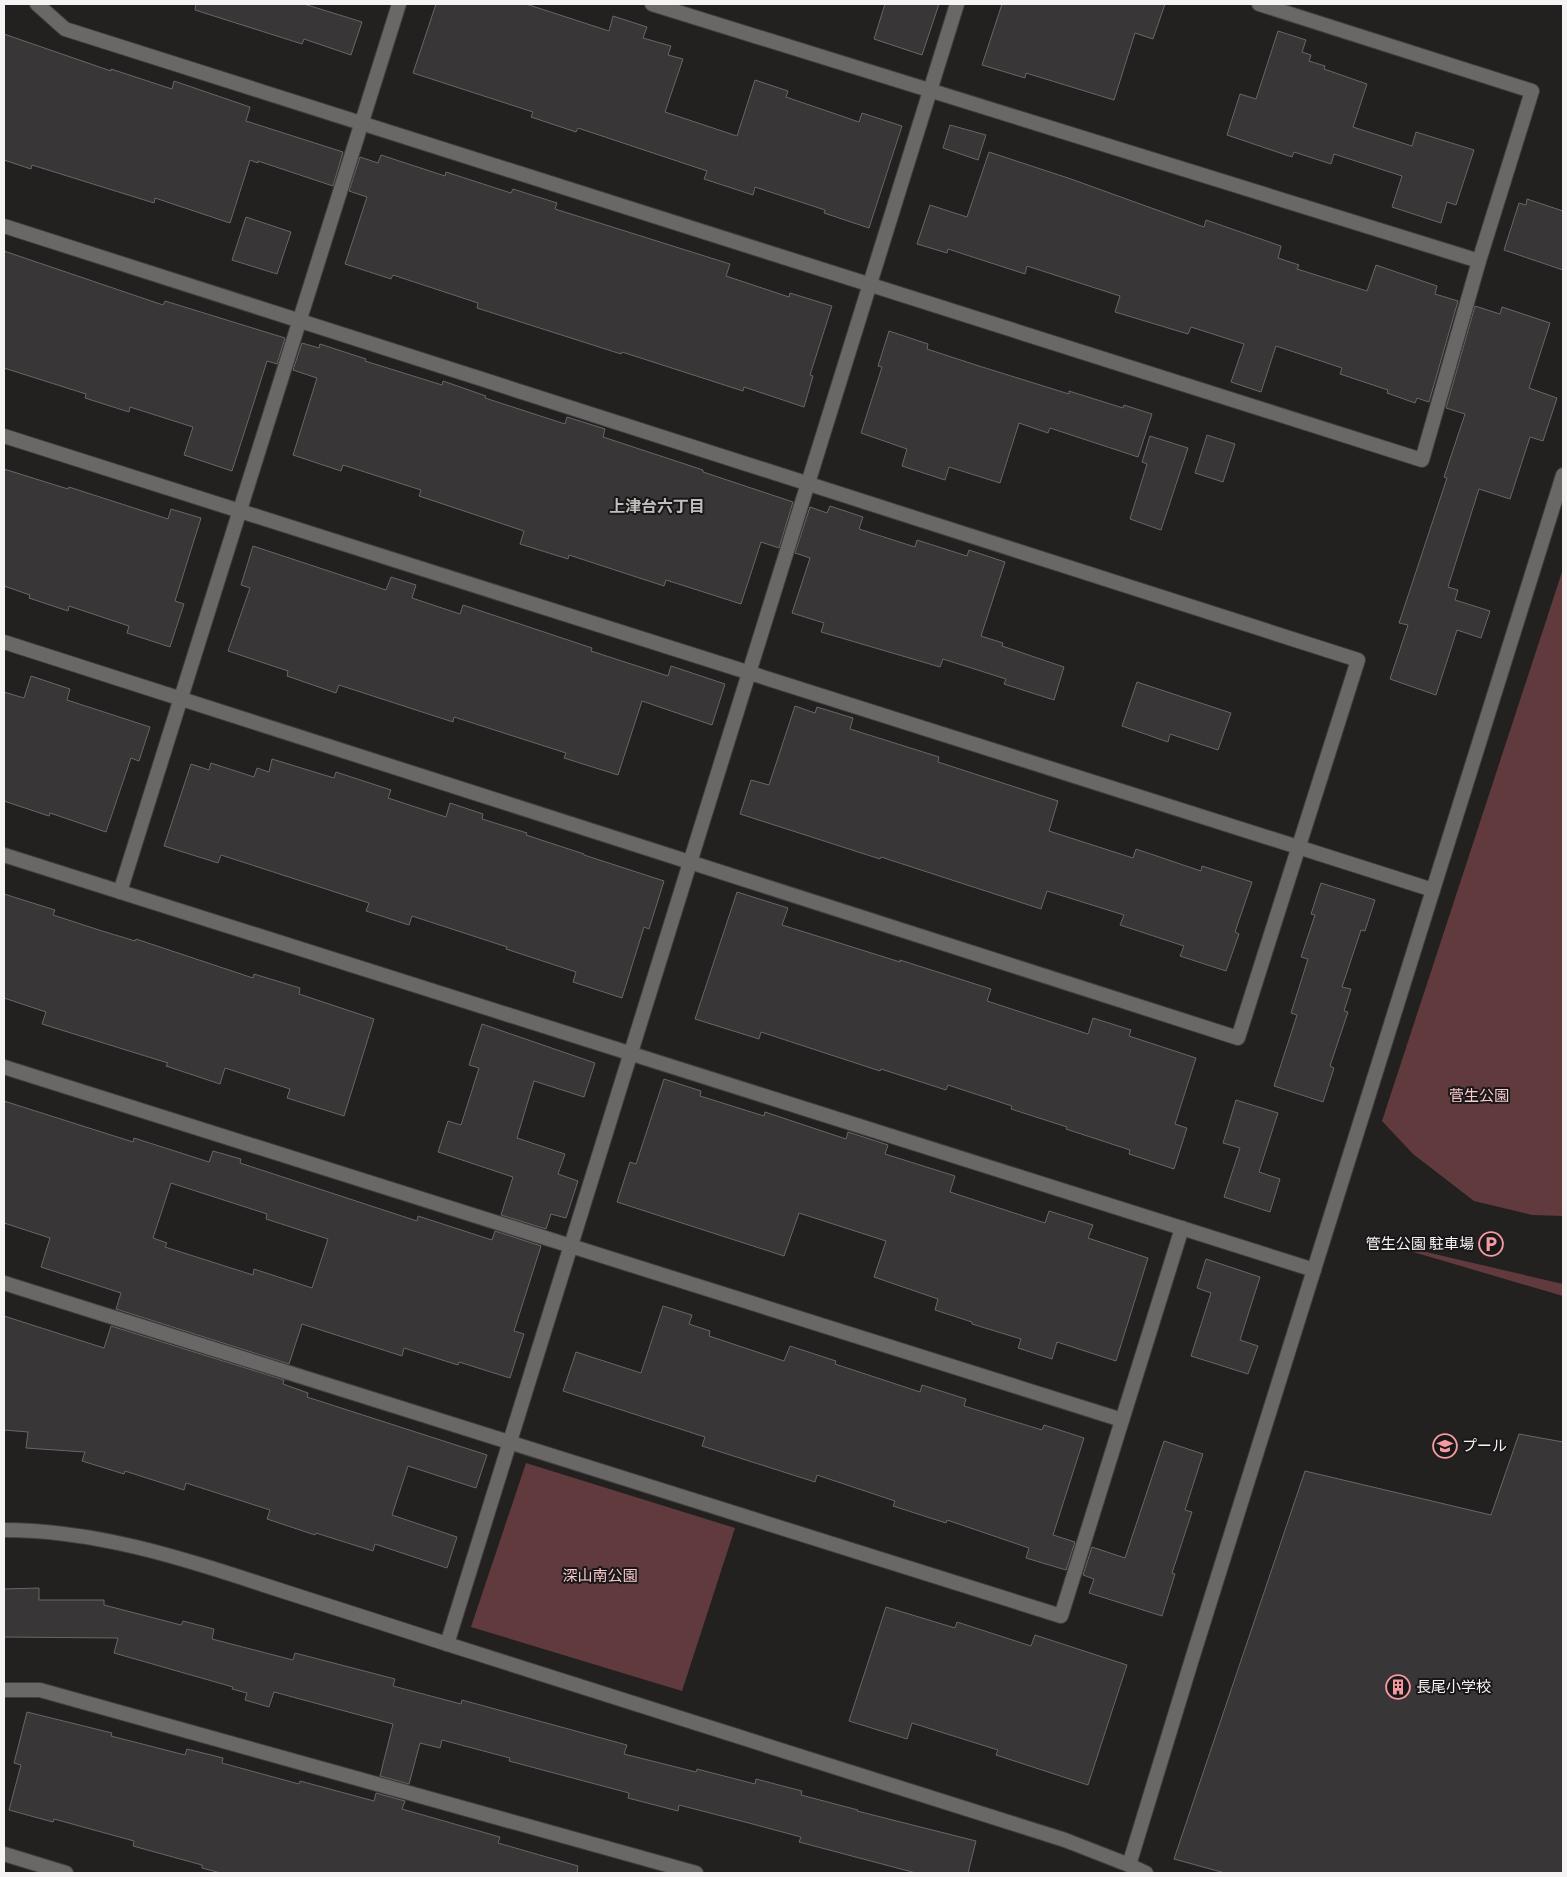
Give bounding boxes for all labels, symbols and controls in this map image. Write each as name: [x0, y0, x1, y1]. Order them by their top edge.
district label: 上津台六丁目: [609, 497, 705, 517]
park label: 菅生公園: [1449, 1087, 1509, 1105]
parking icon: 管生公園 駐車場: [1478, 1231, 1504, 1257]
place label: 管生公園 駐車場: [1366, 1235, 1474, 1253]
school or university icon: プール: [1432, 1433, 1458, 1459]
place label: プール: [1462, 1437, 1507, 1455]
park label: 深山南公園: [562, 1567, 638, 1585]
building icon: 長尾小学校: [1385, 1674, 1411, 1700]
place label: 長尾小学校: [1416, 1678, 1491, 1696]

